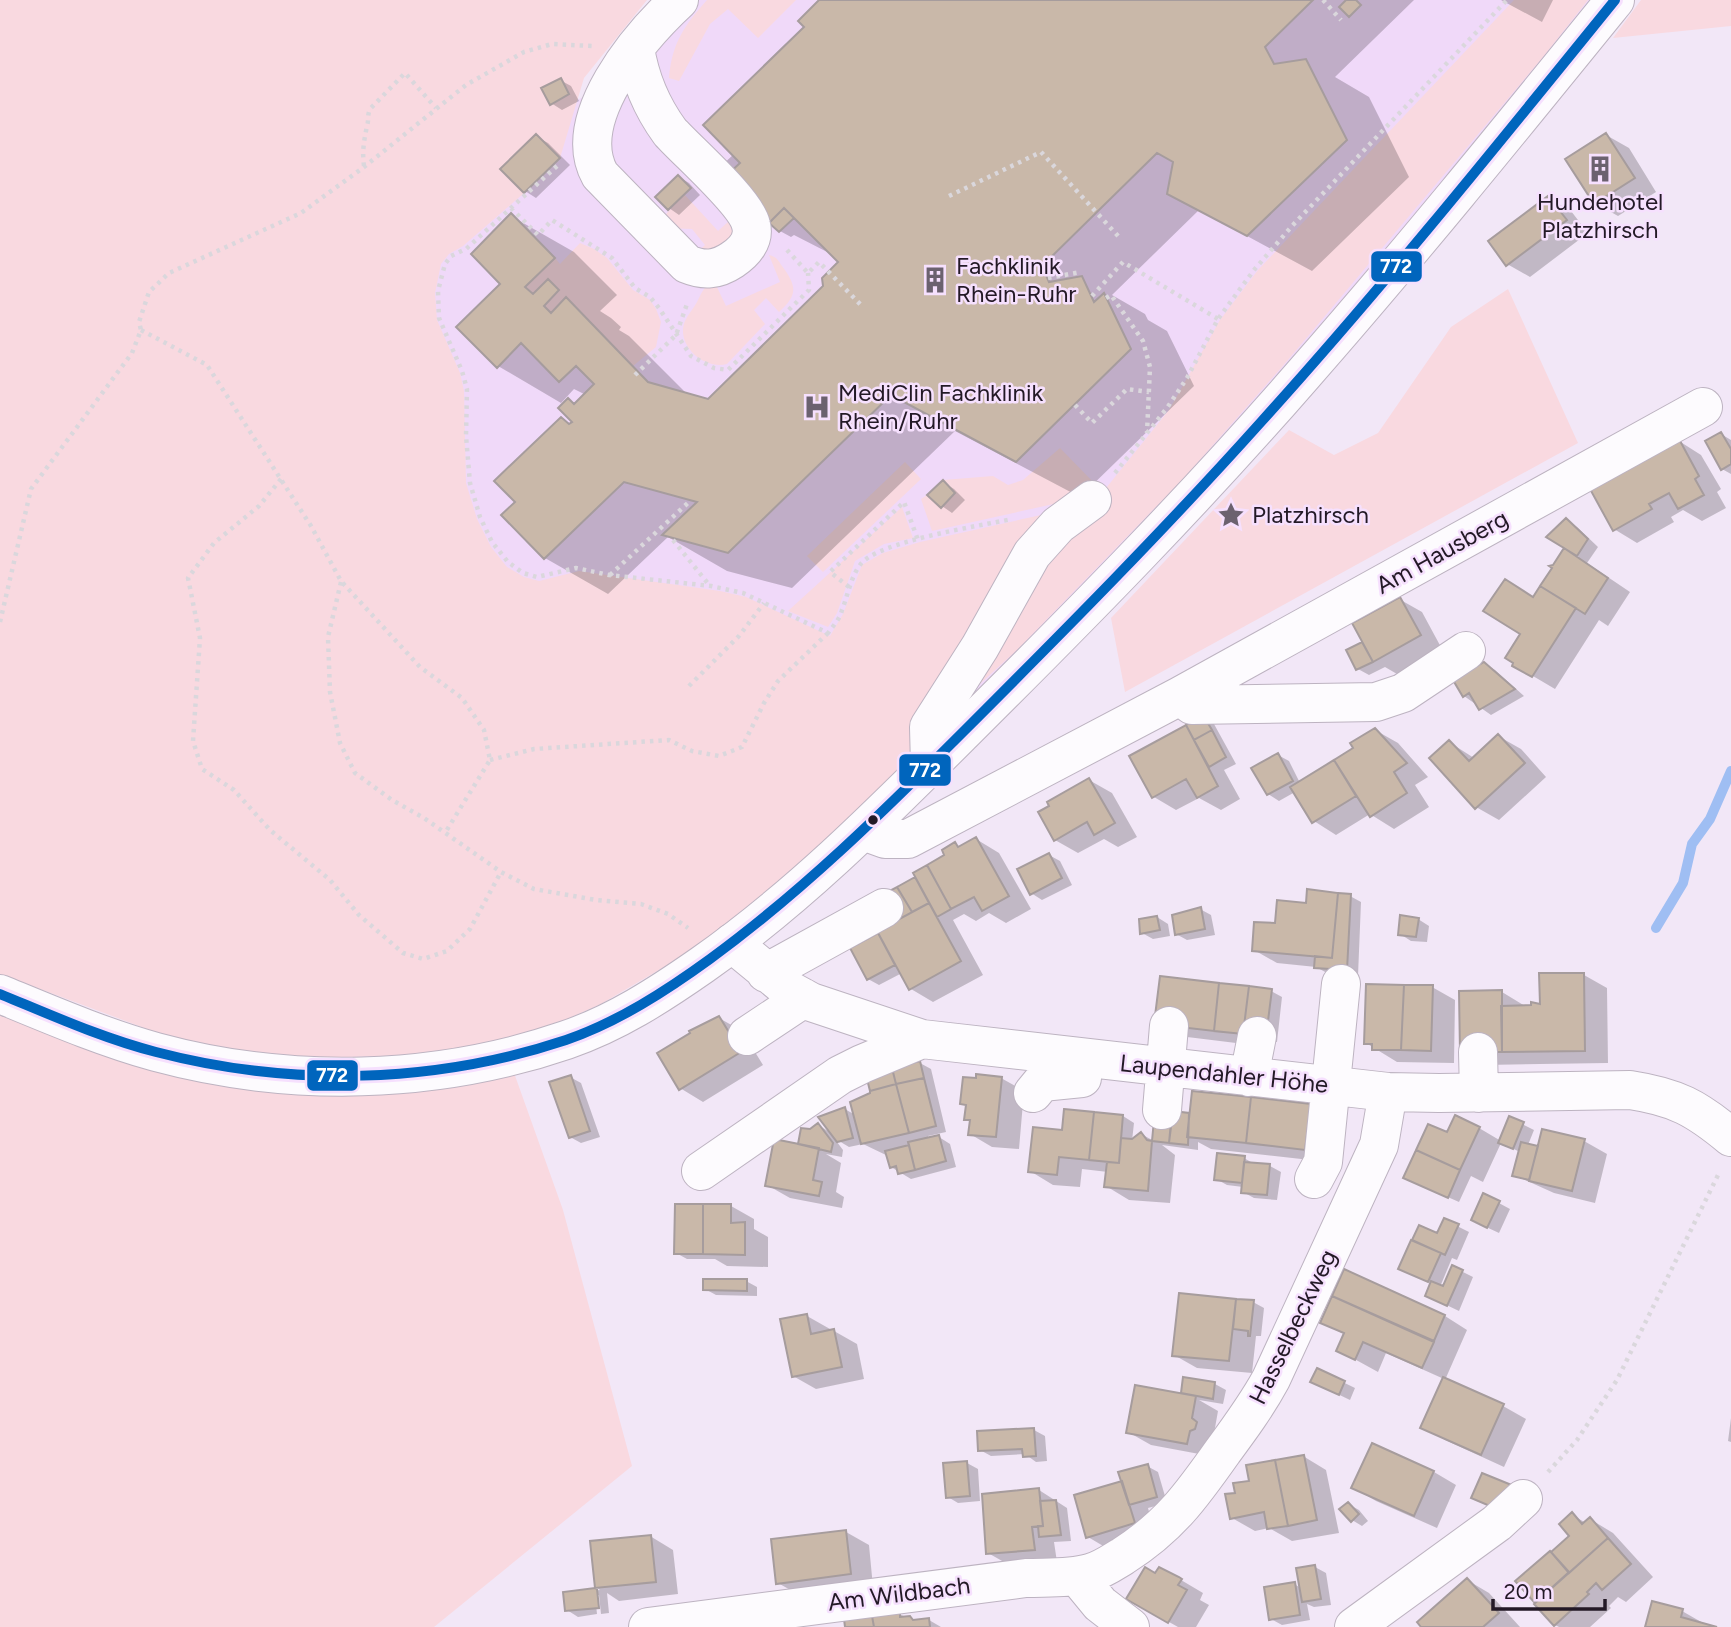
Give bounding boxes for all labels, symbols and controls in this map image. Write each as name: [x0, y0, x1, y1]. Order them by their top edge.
building icon: Hundehotel Platzhirsch: [1585, 154, 1615, 184]
place label: Hundehotel Platzhirsch: [1537, 187, 1663, 244]
line badge: 772: [1370, 250, 1423, 283]
place label: Fachklinik Rhein-Ruhr: [956, 251, 1076, 308]
text: 772: [1380, 255, 1412, 278]
building icon: Fachklinik Rhein-Ruhr: [920, 265, 950, 295]
place label: MediClin Fachklinik Rhein/Ruhr: [838, 378, 1043, 435]
hospital icon: MediClin Fachklinik Rhein/Ruhr: [802, 392, 832, 422]
place icon: Platzhirsch: [1216, 500, 1246, 530]
place label: Platzhirsch: [1252, 500, 1369, 529]
street label: Am Hausberg: [1371, 503, 1513, 600]
line badge: 772: [898, 753, 952, 787]
text: 772: [909, 759, 941, 782]
unlabelled marker: [866, 813, 880, 827]
street label: Laupendahler Höhe: [1118, 1048, 1330, 1099]
line badge: 772: [306, 1059, 359, 1092]
text: 772: [316, 1064, 348, 1087]
street label: Hasselbeckweg: [1243, 1245, 1343, 1409]
scale bar: [1493, 1568, 1605, 1612]
street label: Am Wildbach: [826, 1570, 972, 1617]
text: 20 m: [1504, 1579, 1552, 1604]

